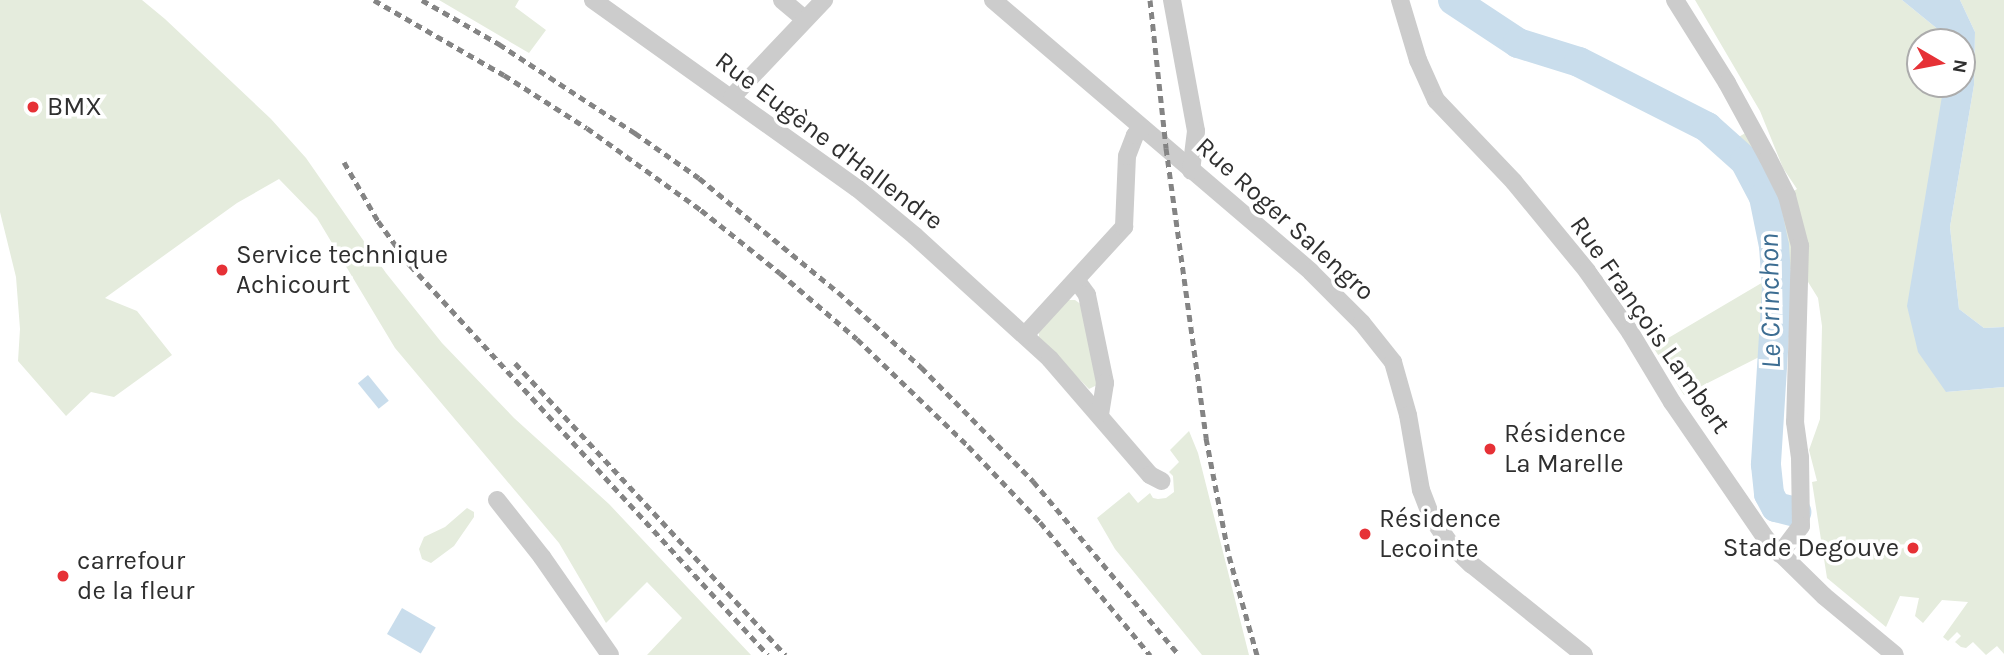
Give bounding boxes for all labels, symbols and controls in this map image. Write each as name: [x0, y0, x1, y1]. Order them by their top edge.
north arrow: [1906, 28, 1976, 98]
street label: Rue Eugène d'Hallendre: [709, 45, 949, 237]
text: N: [1948, 58, 1972, 75]
place label: BMX: [47, 91, 102, 123]
marker: BMX: [25, 99, 41, 115]
street label: Rue Roger Salengro: [1189, 131, 1381, 307]
street label: Rue François Lambert: [1563, 210, 1737, 440]
water label: Le Crinchon: [1752, 233, 1788, 369]
place label: Service technique Achicourt: [236, 239, 448, 300]
marker: Service technique Achicourt: [214, 262, 230, 278]
place label: Résidence La Marelle: [1504, 418, 1626, 480]
marker: Résidence La Marelle: [1482, 441, 1498, 457]
place label: Résidence Lecointe: [1379, 503, 1501, 564]
marker: Résidence Lecointe: [1357, 526, 1373, 542]
place label: Stade Degouve: [1723, 532, 1899, 564]
marker: Stade Degouve: [1905, 540, 1921, 556]
place label: carrefour de la fleur: [77, 545, 194, 606]
marker: carrefour de la fleur: [55, 568, 71, 584]

